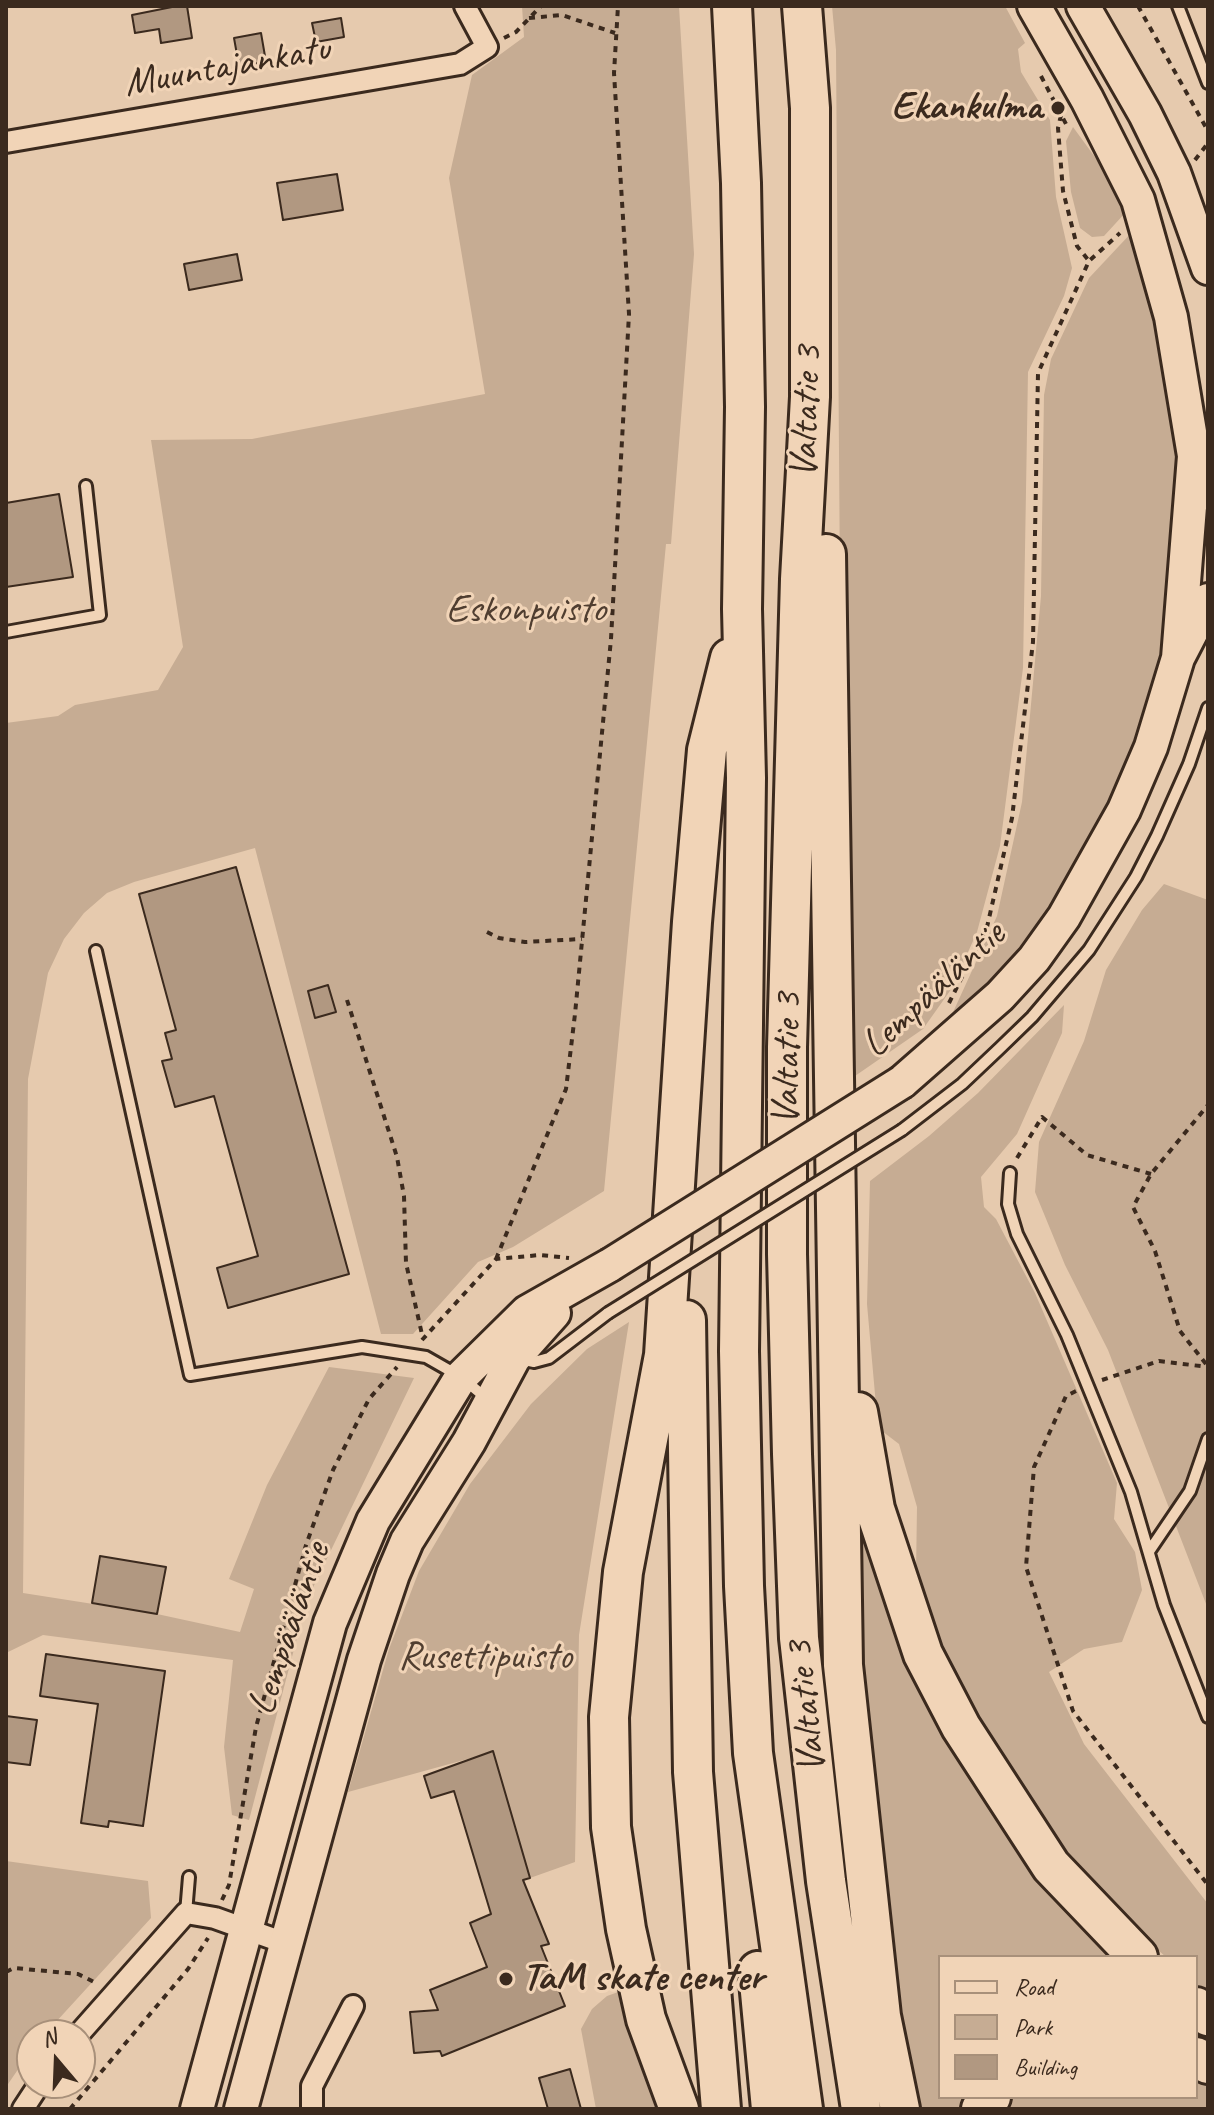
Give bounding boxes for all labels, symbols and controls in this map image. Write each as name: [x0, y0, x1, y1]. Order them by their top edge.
street label: Muuntajankatu: [120, 25, 334, 109]
place label: Ekankulma: [891, 84, 1042, 132]
marker: Ekankulma: [1049, 99, 1067, 117]
street label: Valtatie 3: [781, 345, 833, 479]
park label: Eskonpuisto: [446, 587, 606, 635]
street label: Lempääläntie: [852, 912, 1016, 1068]
street label: Valtatie 3: [763, 992, 813, 1126]
street label: Lempääläntie: [238, 1537, 342, 1721]
park label: Rusettipuisto: [398, 1634, 572, 1682]
street label: Valtatie 3: [776, 1639, 838, 1775]
place label: TaM skate center: [522, 1955, 764, 2003]
legend: [938, 1955, 1198, 2099]
marker: TaM skate center: [497, 1970, 515, 1988]
text: Road: [1014, 1972, 1054, 2002]
text: Park: [1014, 2012, 1052, 2042]
north arrow: [16, 2019, 96, 2099]
text: N: [38, 2023, 60, 2054]
text: Building: [1014, 2052, 1077, 2082]

